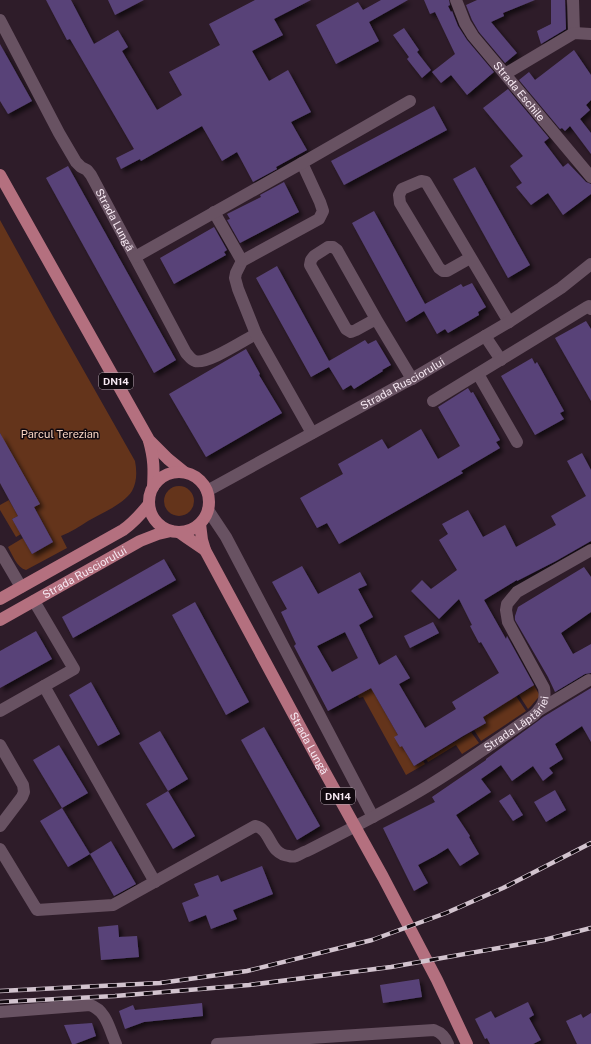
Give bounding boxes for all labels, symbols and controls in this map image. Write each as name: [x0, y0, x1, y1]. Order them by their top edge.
street label: Strada Eschile: [491, 59, 547, 123]
street label: Strada Lungă: [93, 187, 136, 253]
street label: Strada Rusciorului: [358, 355, 447, 412]
road number: DN14: [99, 373, 133, 389]
park label: Parcul Terezian: [21, 428, 99, 440]
street label: Strada Rusciorului: [40, 544, 129, 601]
street label: Strada Lăptăriei: [482, 695, 551, 754]
street label: Strada Lungă: [287, 710, 331, 776]
road number: DN14: [321, 788, 355, 804]

